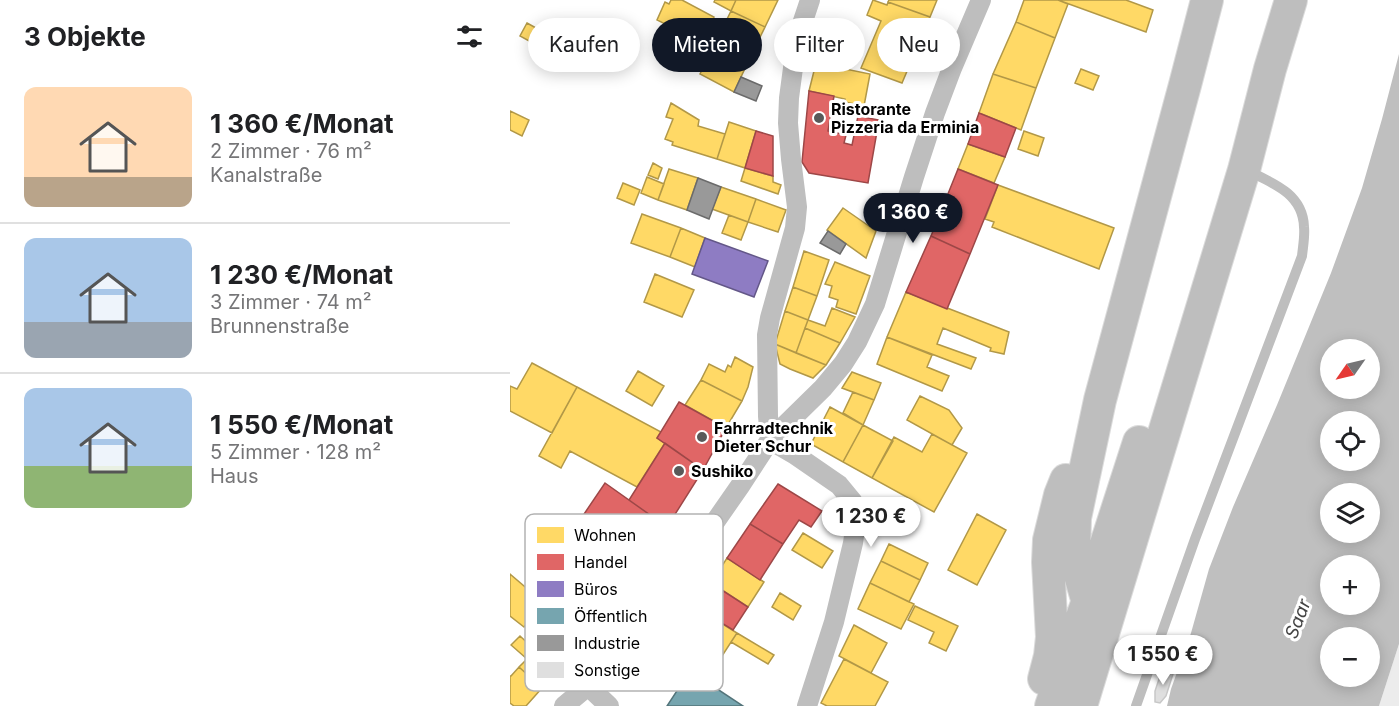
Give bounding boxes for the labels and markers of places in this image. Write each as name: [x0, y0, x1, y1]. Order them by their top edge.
place label: Ristorante Pizzeria da Erminia: [831, 99, 979, 137]
marker: Ristorante Pizzeria da Erminia: [812, 111, 826, 125]
pin: 1 360 €: [858, 193, 968, 244]
place label: Fahrradtechnik Dieter Schur: [714, 418, 834, 456]
marker: Fahrradtechnik Dieter Schur: [695, 430, 709, 444]
place label: Sushiko: [691, 461, 754, 481]
marker: Sushiko: [672, 464, 686, 478]
pin: 1 230 €: [816, 497, 926, 548]
pin: 1 550 €: [1108, 635, 1218, 686]

